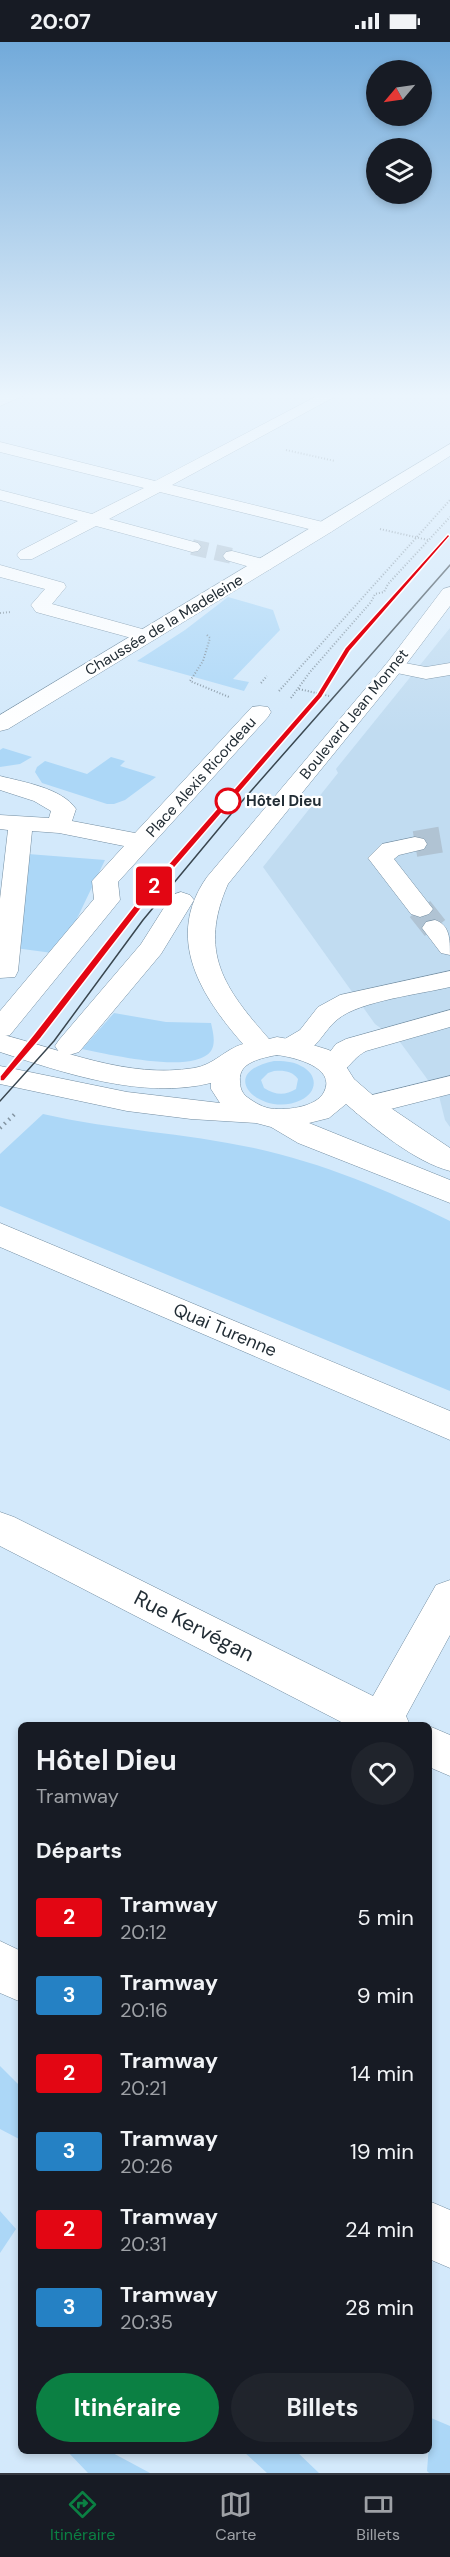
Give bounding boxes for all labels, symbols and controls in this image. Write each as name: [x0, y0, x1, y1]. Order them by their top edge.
text: 20:07: [30, 7, 91, 36]
north arrow: [366, 60, 432, 126]
map controls: [366, 60, 432, 204]
button: layers: [366, 138, 432, 204]
street label: Chaussée de la Madeleine: [81, 570, 247, 680]
street label: Boulevard Jean Monnet: [295, 645, 413, 783]
street label: Place Alexis Ricordeau: [142, 713, 260, 841]
marker: Hôtel Dieu: [215, 788, 241, 814]
place label: Hôtel Dieu: [246, 791, 321, 811]
line badge: 2: [134, 866, 174, 906]
text: 2: [148, 872, 160, 900]
street label: Quai Turenne: [170, 1297, 280, 1363]
street label: Rue Kervégan: [129, 1584, 259, 1668]
text: Hôtel Dieu: [36, 1742, 177, 1779]
button: heart: [351, 1742, 414, 1805]
text: Tramway: [36, 1783, 119, 1809]
text: Départs: [36, 1836, 122, 1865]
text: Tramway: [120, 1890, 218, 1919]
text: 2: [63, 1903, 75, 1931]
text: 5 min: [357, 1903, 414, 1932]
text: 20:12: [120, 1919, 167, 1945]
text: Tramway: [120, 1968, 218, 1997]
text: 3: [63, 1981, 75, 2009]
text: 9 min: [357, 1981, 414, 2010]
text: 20:16: [120, 1997, 168, 2023]
text: Tramway: [120, 2046, 218, 2075]
text: 2: [63, 2059, 75, 2087]
text: 14 min: [350, 2059, 414, 2088]
text: 20:21: [120, 2075, 167, 2101]
text: Tramway: [120, 2124, 218, 2153]
text: 3: [63, 2137, 75, 2165]
text: 19 min: [350, 2137, 414, 2166]
text: 20:26: [120, 2153, 173, 2179]
text: Tramway: [120, 2202, 218, 2231]
text: 2: [63, 2215, 75, 2243]
text: 24 min: [345, 2215, 414, 2244]
text: 20:31: [120, 2231, 167, 2257]
text: Tramway: [120, 2280, 218, 2309]
text: 3: [63, 2293, 75, 2321]
text: 28 min: [345, 2293, 414, 2322]
text: 20:35: [120, 2309, 173, 2335]
button: Itinéraire: [36, 2373, 219, 2442]
button: Billets: [231, 2373, 414, 2442]
tab: Itinéraire: [50, 2488, 115, 2545]
tab: Carte: [215, 2488, 256, 2545]
tab: Billets: [356, 2488, 400, 2545]

